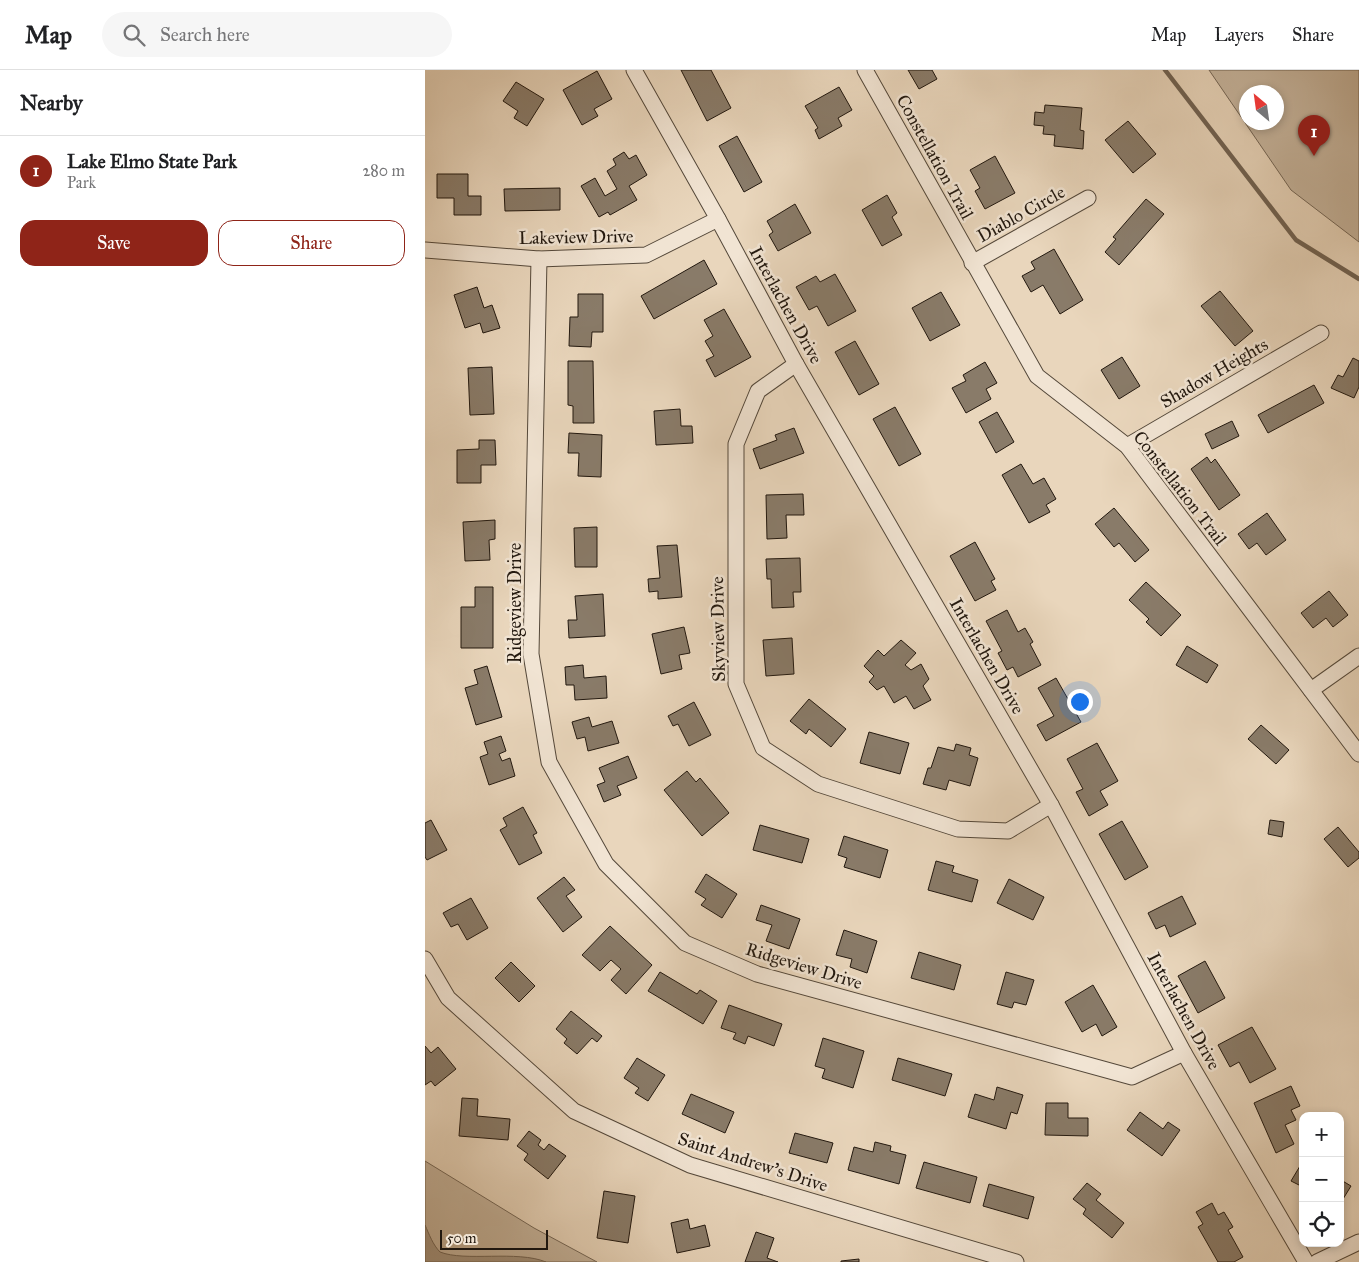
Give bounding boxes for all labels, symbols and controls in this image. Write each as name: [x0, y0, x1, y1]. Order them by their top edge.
search box: [102, 12, 452, 57]
text: Map: [25, 20, 72, 50]
icon: search: [120, 21, 148, 49]
text: Search here: [160, 23, 250, 46]
text: Map: [1151, 24, 1186, 46]
text: Layers: [1214, 24, 1264, 46]
text: Share: [1292, 24, 1334, 46]
north arrow: [1239, 85, 1284, 130]
text: Nearby: [20, 90, 83, 116]
street label: Constellation Trail: [892, 91, 978, 223]
pin: 1: [1298, 115, 1330, 156]
text: Lake Elmo State Park: [67, 150, 237, 173]
text: 1: [33, 161, 39, 180]
text: 280 m: [362, 161, 405, 180]
text: Park: [67, 173, 96, 192]
street label: Diablo Circle: [973, 181, 1069, 247]
button: Save: [20, 220, 208, 266]
button: Share: [218, 220, 405, 266]
street label: Lakeview Drive: [518, 225, 634, 249]
street label: Interlachen Drive: [745, 243, 827, 367]
street label: Shadow Heights: [1156, 333, 1272, 414]
street label: Constellation Trail: [1129, 426, 1232, 550]
street label: Ridgeview Drive: [504, 543, 527, 663]
street label: Skyview Drive: [706, 576, 730, 682]
street label: Interlachen Drive: [945, 594, 1029, 718]
your location: [1067, 689, 1093, 715]
street label: Ridgeview Drive: [743, 938, 865, 995]
street label: Interlachen Drive: [1143, 949, 1225, 1073]
map controls: [1299, 1112, 1344, 1247]
button: +: [1299, 1112, 1344, 1157]
street label: Saint Andrew's Drive: [675, 1127, 831, 1197]
button: −: [1299, 1157, 1344, 1202]
button: locate: [1299, 1202, 1344, 1247]
scale bar: [440, 1227, 547, 1250]
text: 50 m: [447, 1230, 476, 1247]

